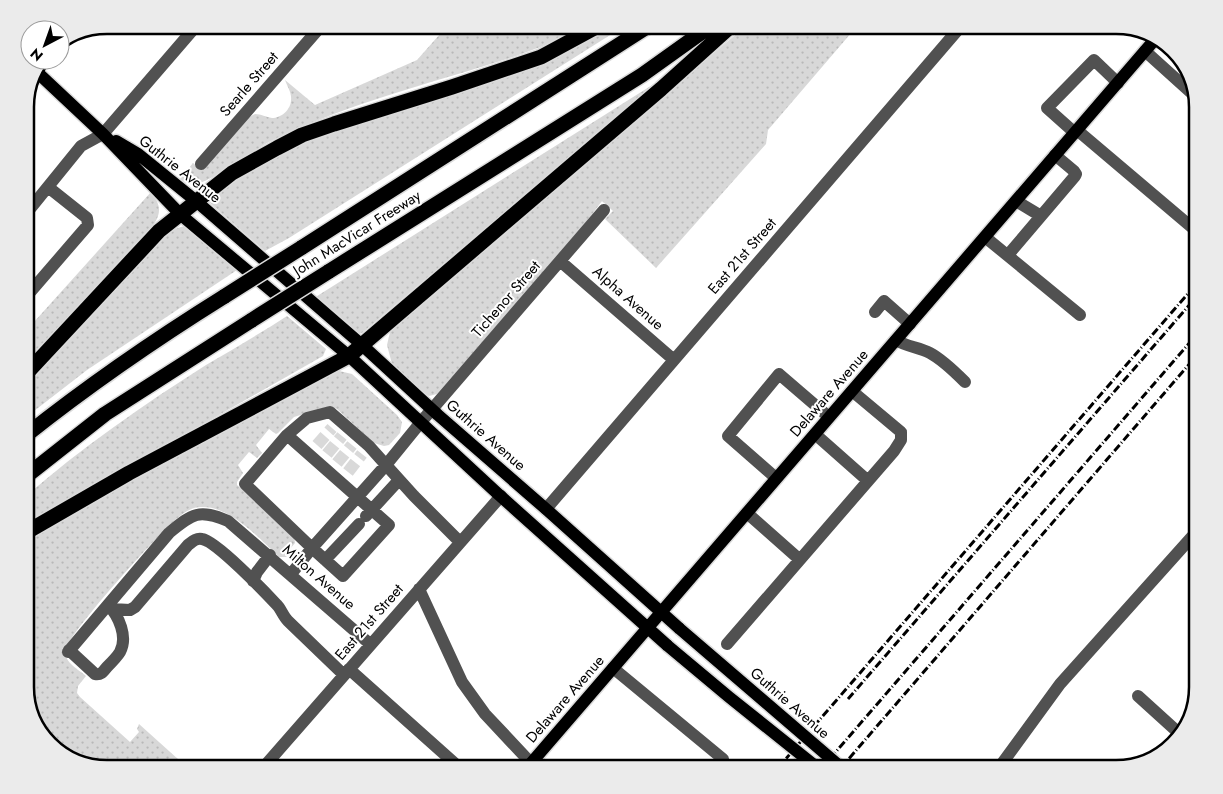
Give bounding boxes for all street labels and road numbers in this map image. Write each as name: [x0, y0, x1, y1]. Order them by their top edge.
street label: Searle Street: [215, 46, 284, 121]
street label: Guthrie Avenue: [134, 130, 226, 208]
street label: John MacVicar Freeway: [287, 185, 425, 282]
street label: East 21st Street: [703, 213, 782, 299]
street label: Tichenor Street: [466, 256, 546, 342]
street label: Alpha Avenue: [587, 261, 669, 335]
street label: Delaware Avenue: [785, 344, 873, 442]
street label: Guthrie Avenue: [441, 394, 531, 476]
street label: Milton Avenue: [278, 539, 361, 615]
street label: East 21st Street: [330, 579, 409, 665]
street label: Delaware Avenue: [521, 650, 609, 748]
street label: Guthrie Avenue: [745, 662, 835, 744]

